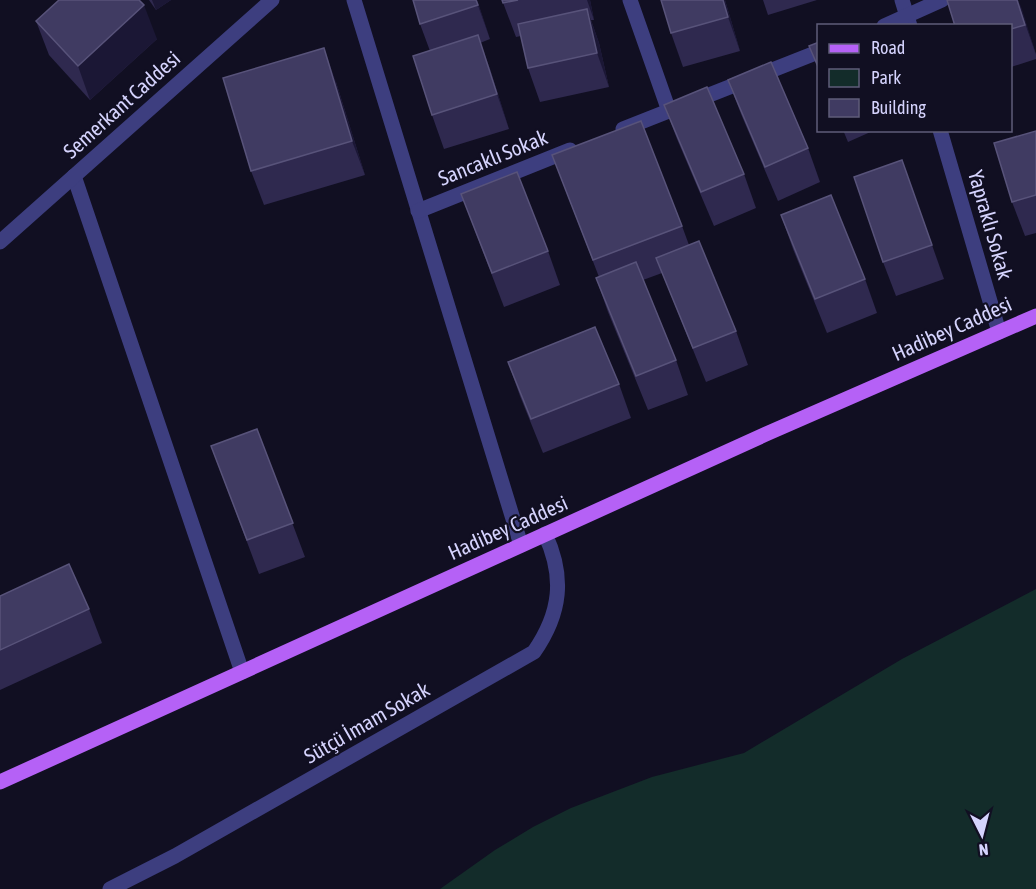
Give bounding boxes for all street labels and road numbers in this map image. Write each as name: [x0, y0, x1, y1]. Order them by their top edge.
street label: Semerkant Caddesi: [58, 46, 184, 163]
street label: Sancaklı Sokak: [434, 124, 551, 190]
street label: Yapraklı Sokak: [964, 167, 1018, 282]
street label: Hadibey Caddesi: [888, 291, 1015, 365]
street label: Hadibey Caddesi: [444, 490, 571, 564]
street label: Sütçü İmam Sokak: [300, 677, 433, 768]

